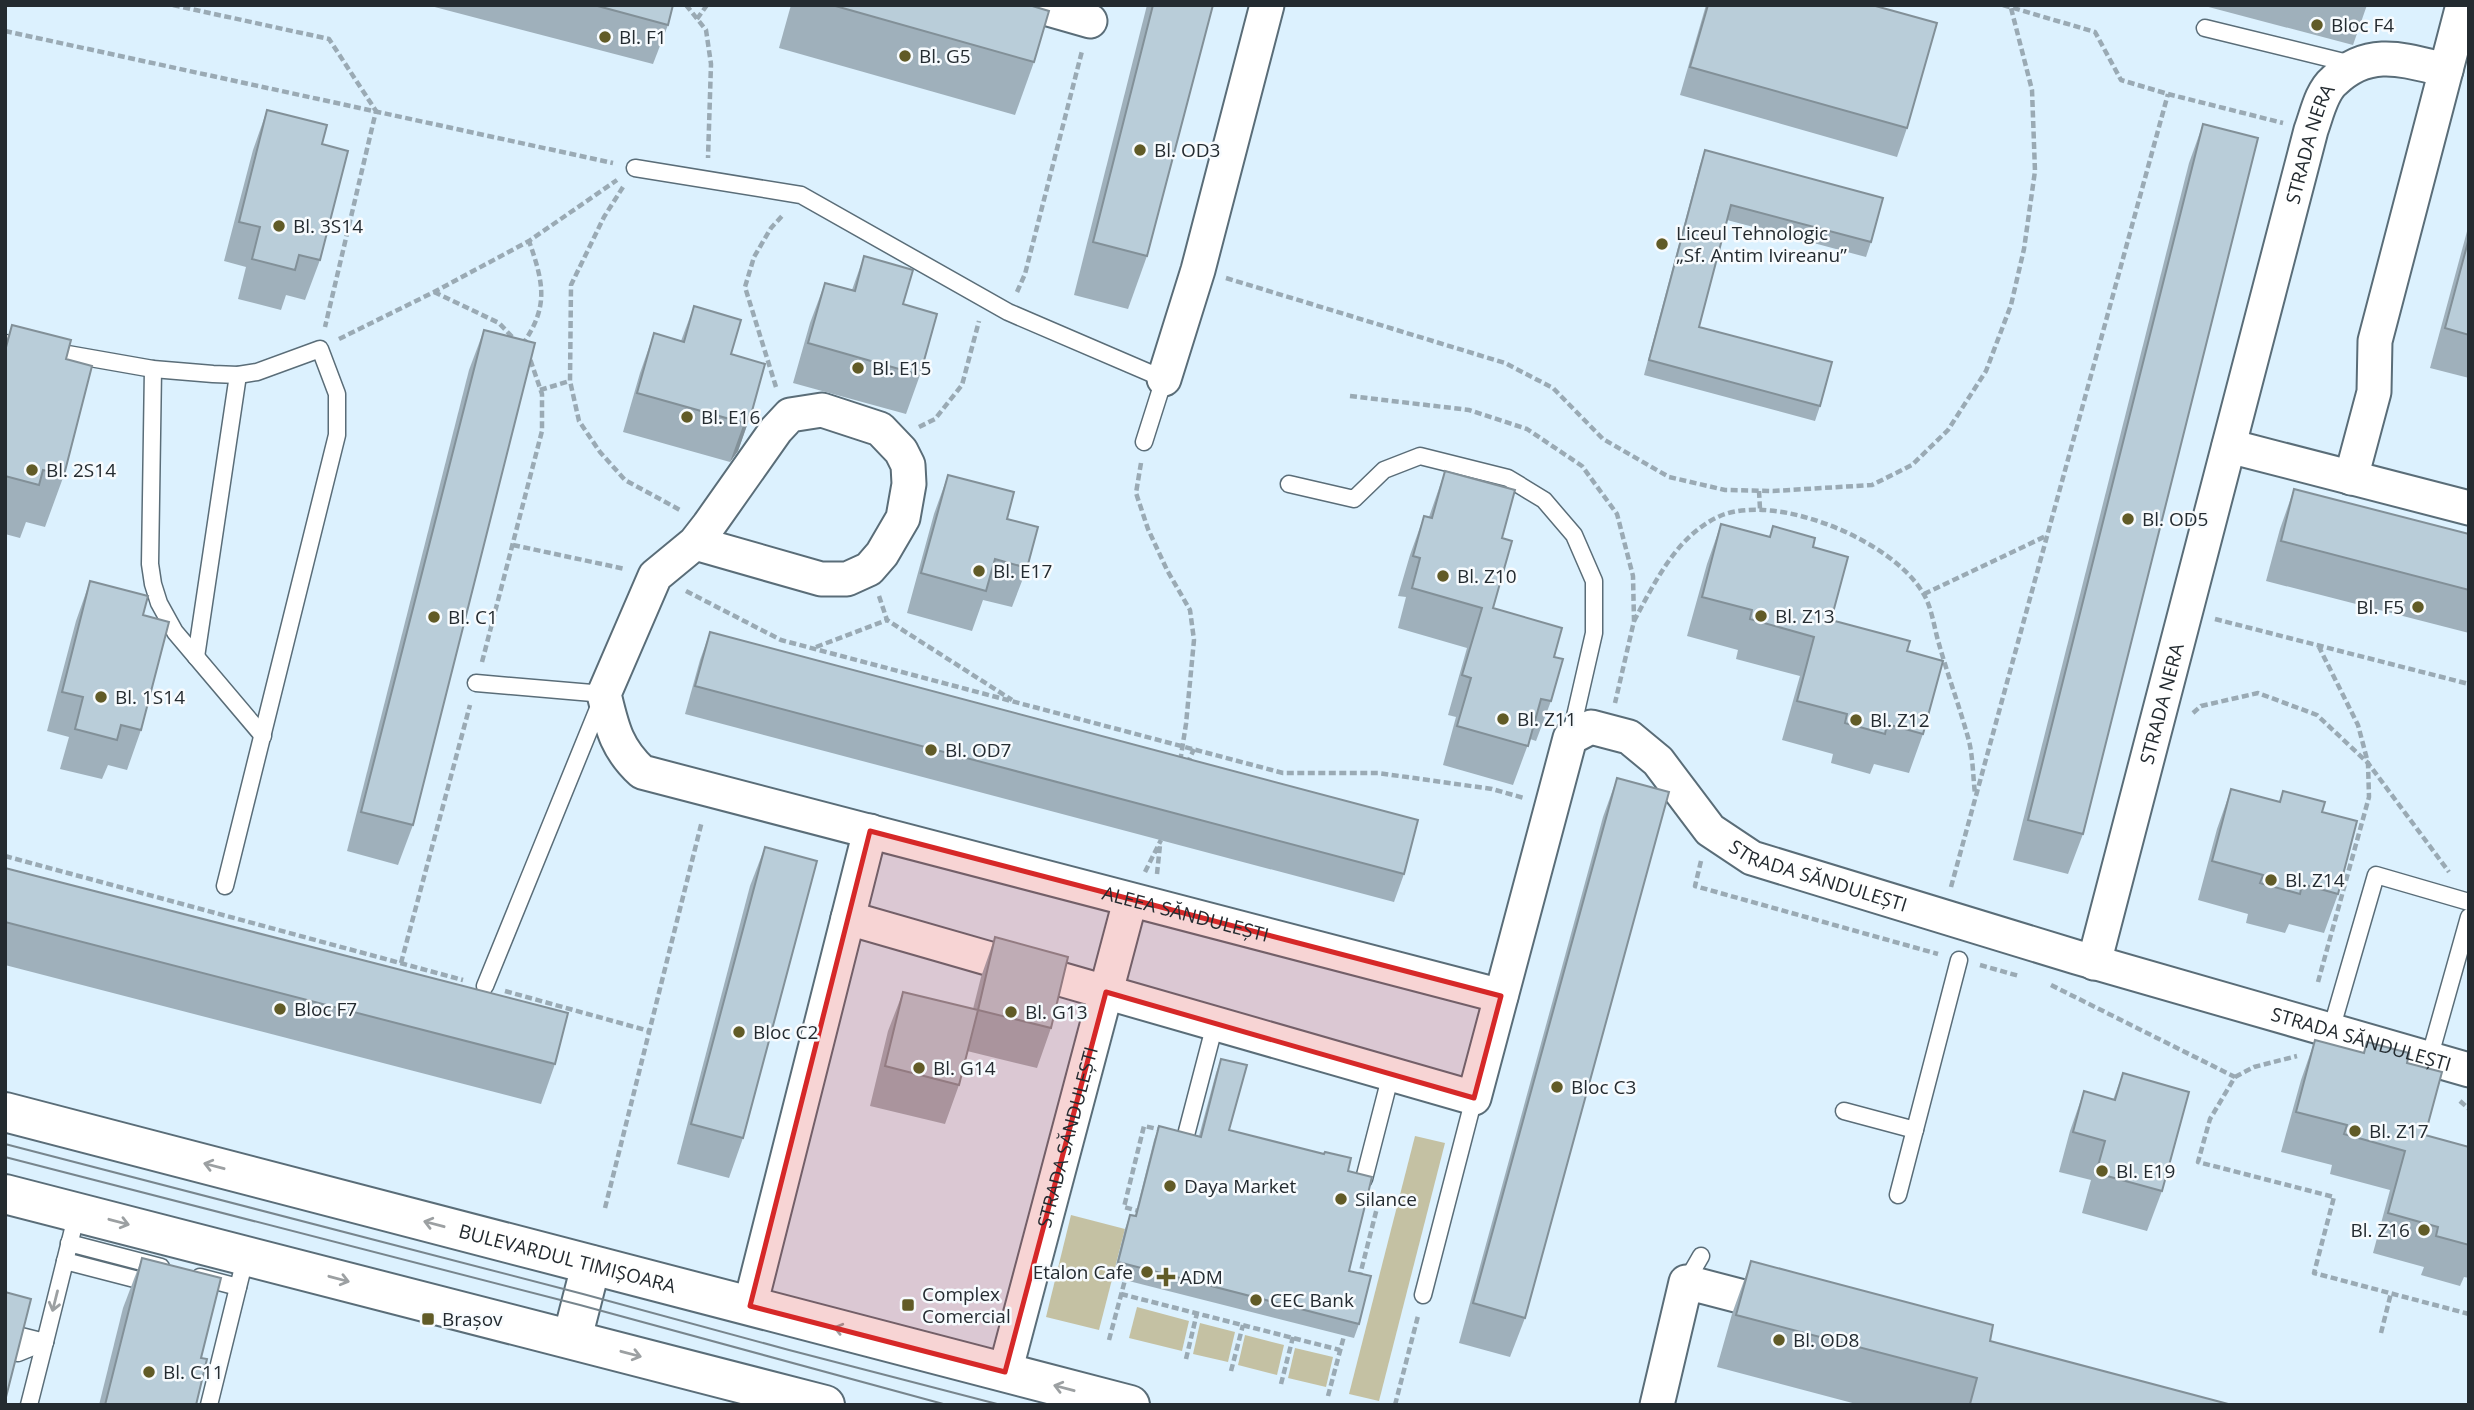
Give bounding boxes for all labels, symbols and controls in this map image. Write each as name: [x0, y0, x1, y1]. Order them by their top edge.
place label: Bloc F4: [2331, 12, 2394, 38]
marker: Bloc F4: [2309, 17, 2325, 33]
place label: Bl. F1: [619, 24, 667, 50]
marker: Bl. F1: [597, 29, 613, 45]
place label: Bl. G5: [919, 43, 971, 69]
marker: Bl. G5: [897, 48, 913, 64]
street label: STRADA NERA: [2279, 79, 2340, 207]
place label: Bl. OD3: [1154, 137, 1220, 163]
marker: Bl. OD3: [1132, 142, 1148, 158]
place label: Bl. 3S14: [293, 213, 363, 239]
marker: Bl. 3S14: [271, 218, 287, 234]
place label: Liceul Tehnologic „Sf. Antim Ivireanu”: [1676, 220, 1847, 268]
marker: Liceul Tehnologic „Sf. Antim Ivireanu”: [1654, 236, 1670, 252]
place label: Bl. E15: [872, 355, 931, 381]
marker: Bl. E15: [850, 360, 866, 376]
place label: Bl. E16: [701, 404, 760, 430]
marker: Bl. E16: [679, 409, 695, 425]
place label: Bl. 2S14: [46, 457, 116, 483]
marker: Bl. 2S14: [24, 462, 40, 478]
place label: Bl. OD5: [2142, 506, 2208, 532]
marker: Bl. OD5: [2120, 511, 2136, 527]
place label: Bl. E17: [993, 558, 1052, 584]
marker: Bl. E17: [971, 563, 987, 579]
place label: Bl. Z10: [1457, 563, 1517, 589]
marker: Bl. Z10: [1435, 568, 1451, 584]
place label: Bl. F5: [2356, 594, 2404, 620]
marker: Bl. F5: [2410, 599, 2426, 615]
place label: Bl. Z13: [1775, 603, 1835, 629]
place label: Bl. C1: [448, 604, 498, 630]
marker: Bl. Z13: [1753, 608, 1769, 624]
marker: Bl. C1: [426, 609, 442, 625]
street label: STRADA NERA: [2133, 640, 2190, 767]
place label: Bl. 1S14: [115, 684, 185, 710]
marker: Bl. 1S14: [93, 689, 109, 705]
place label: Bl. Z11: [1517, 706, 1577, 732]
place label: Bl. Z12: [1870, 707, 1930, 733]
marker: Bl. Z11: [1495, 711, 1511, 727]
marker: Bl. Z12: [1848, 712, 1864, 728]
place label: Bl. OD7: [945, 737, 1011, 763]
marker: Bl. OD7: [923, 742, 939, 758]
street label: STRADA SĂNDULEȘTI: [1724, 833, 1911, 918]
place label: Bl. Z14: [2285, 867, 2345, 893]
marker: Bl. Z14: [2263, 872, 2279, 888]
street label: ALEEA SĂNDULEȘTI: [1100, 880, 1272, 948]
place label: Bloc F7: [294, 996, 357, 1022]
place label: Bl. G13: [1025, 999, 1088, 1025]
marker: Bloc F7: [272, 1001, 288, 1017]
street label: STRADA SĂNDULEȘTI: [2268, 1001, 2454, 1077]
marker: Bl. G13: [1003, 1004, 1019, 1020]
place label: Bloc C2: [753, 1019, 818, 1045]
marker: Bloc C2: [731, 1024, 747, 1040]
street label: STRADA SĂNDULEȘTI: [1031, 1044, 1104, 1231]
place label: Bl. G14: [933, 1055, 996, 1081]
marker: Bl. G14: [911, 1060, 927, 1076]
place label: Bloc C3: [1571, 1074, 1636, 1100]
marker: Bloc C3: [1549, 1079, 1565, 1095]
place label: Bl. Z17: [2369, 1118, 2429, 1144]
marker: Bl. Z17: [2347, 1123, 2363, 1139]
place label: Bl. E19: [2116, 1158, 2175, 1184]
one-way arrow: [203, 1159, 225, 1172]
marker: Bl. E19: [2094, 1163, 2110, 1179]
place label: Daya Market: [1184, 1173, 1296, 1199]
marker: Daya Market: [1162, 1178, 1178, 1194]
place label: Silance: [1355, 1186, 1417, 1212]
marker: Silance: [1333, 1191, 1349, 1207]
one-way arrow: [107, 1216, 130, 1229]
one-way arrow: [423, 1217, 446, 1230]
place label: Bl. Z16: [2350, 1217, 2410, 1243]
street label: BULEVARDUL TIMIȘOARA: [456, 1218, 679, 1299]
marker: Bl. Z16: [2416, 1222, 2432, 1238]
place label: Etalon Cafe: [1033, 1259, 1133, 1285]
marker: Etalon Cafe: [1139, 1264, 1155, 1280]
place label: ADM: [1180, 1264, 1223, 1290]
marker: ADM: [1158, 1269, 1174, 1285]
one-way arrow: [328, 1273, 350, 1286]
place label: Complex Comercial: [922, 1281, 1011, 1329]
place label: CEC Bank: [1270, 1287, 1354, 1313]
one-way arrow: [48, 1289, 61, 1312]
marker: CEC Bank: [1248, 1292, 1264, 1308]
marker: Complex Comercial: [900, 1297, 916, 1313]
place label: Brașov: [442, 1306, 503, 1332]
marker: Brașov: [420, 1311, 436, 1327]
one-way arrow: [833, 1323, 856, 1336]
place label: Bl. OD8: [1793, 1327, 1859, 1353]
marker: Bl. OD8: [1771, 1332, 1787, 1348]
one-way arrow: [619, 1348, 642, 1361]
place label: Bl. C11: [163, 1359, 224, 1385]
marker: Bl. C11: [141, 1364, 157, 1380]
one-way arrow: [1053, 1380, 1075, 1393]

